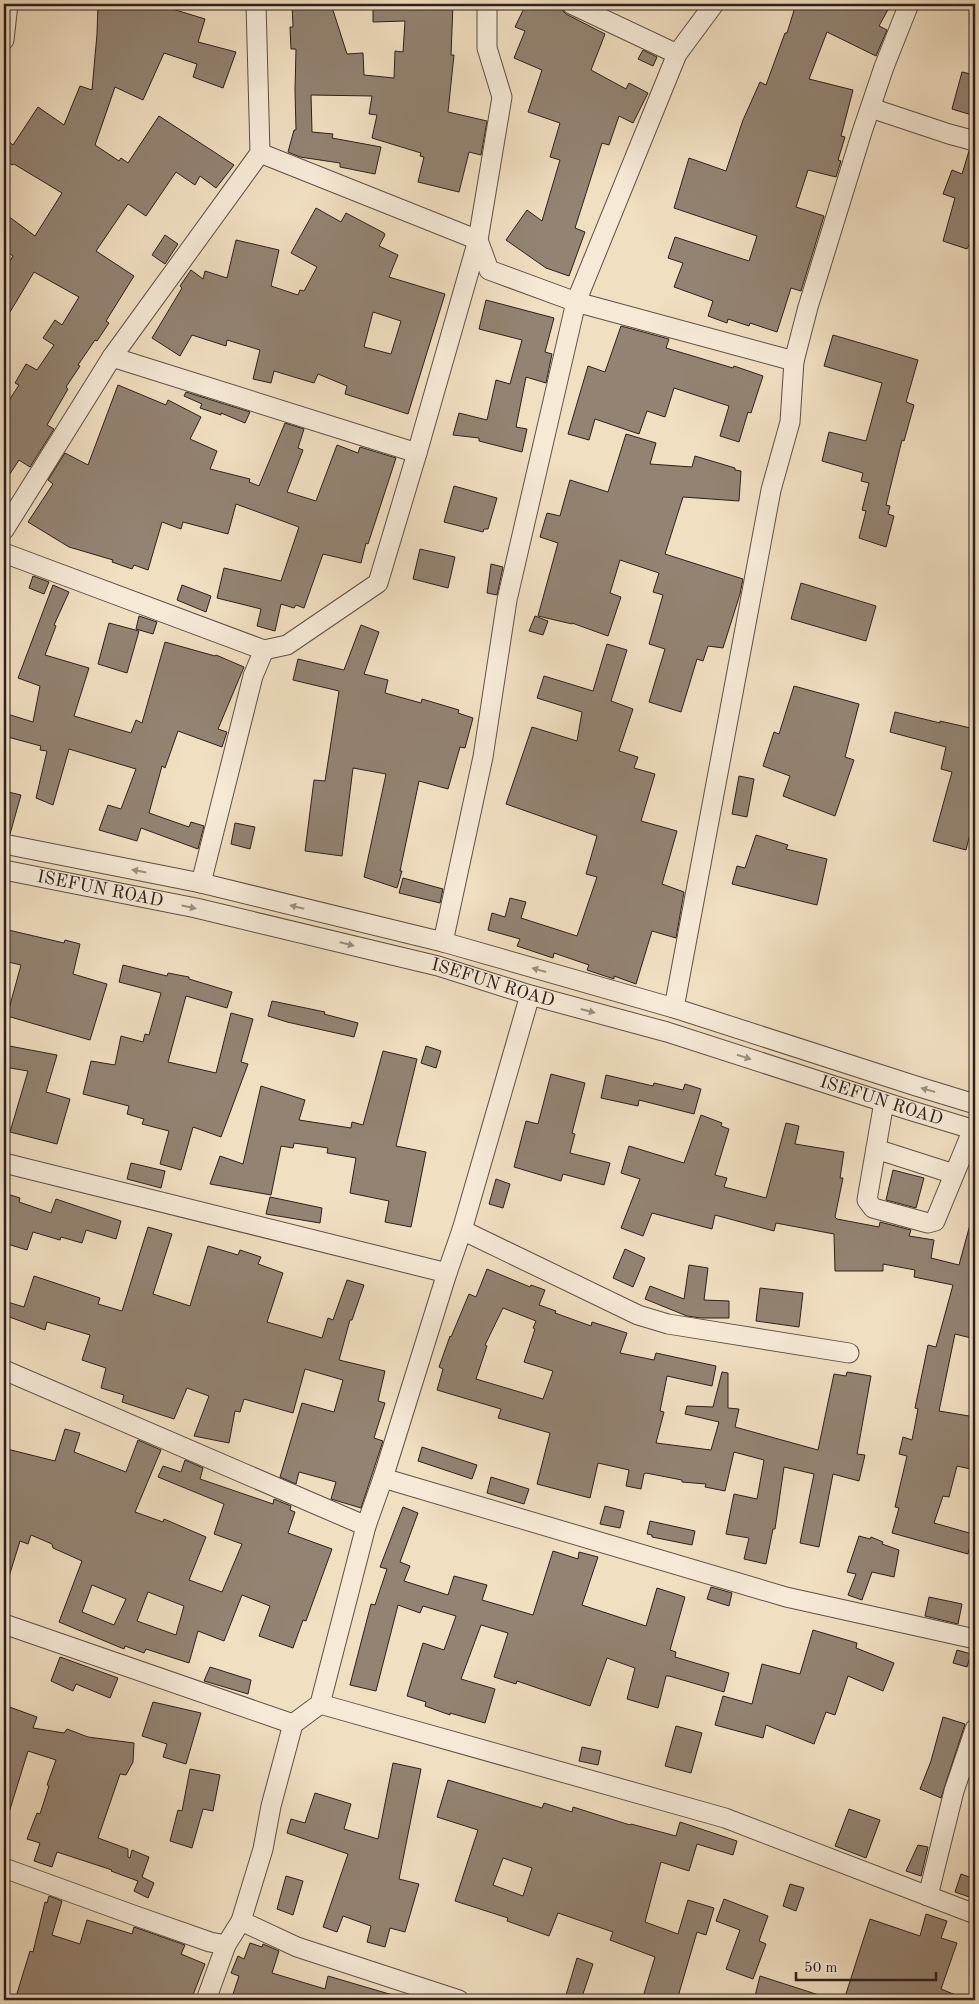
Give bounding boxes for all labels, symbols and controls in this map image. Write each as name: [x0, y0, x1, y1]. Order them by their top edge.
one-way arrow: [131, 867, 146, 875]
street label: ISEFUN ROAD: [36, 868, 165, 910]
one-way arrow: [181, 903, 196, 911]
one-way arrow: [290, 903, 305, 911]
one-way arrow: [339, 941, 354, 949]
street label: ISEFUN ROAD: [429, 956, 556, 1010]
one-way arrow: [532, 966, 547, 974]
one-way arrow: [580, 1007, 595, 1015]
one-way arrow: [736, 1053, 751, 1061]
street label: ISEFUN ROAD: [817, 1073, 945, 1129]
one-way arrow: [921, 1086, 936, 1094]
scale bar: [796, 1949, 936, 1981]
text: 50 m: [804, 1961, 838, 1976]

